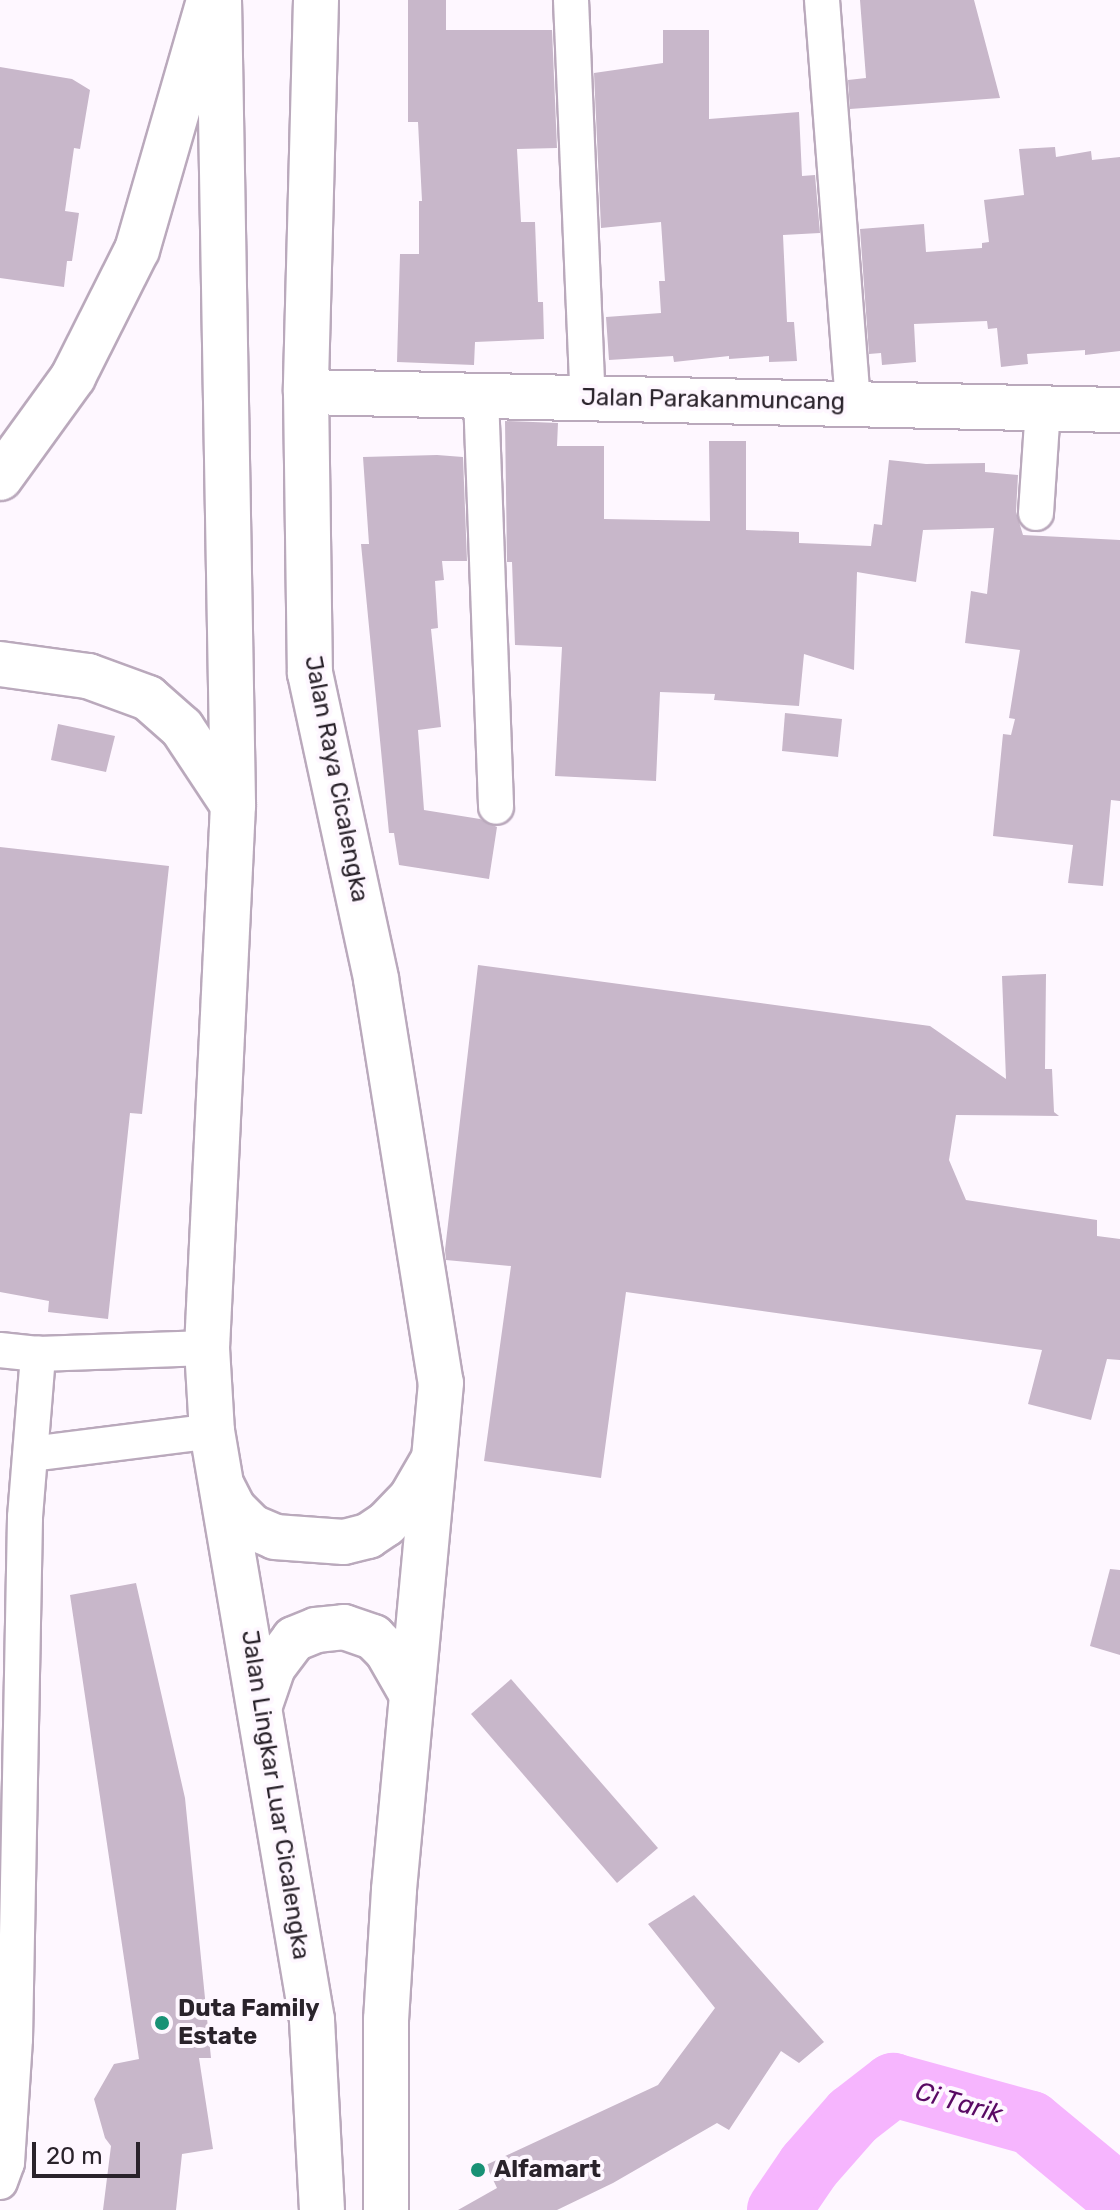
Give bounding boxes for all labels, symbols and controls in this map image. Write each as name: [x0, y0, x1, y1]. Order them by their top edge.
street label: Jalan Parakanmuncang: [581, 383, 845, 417]
street label: Jalan Raya Cicalengka: [298, 653, 374, 905]
street label: Jalan Lingkar Luar Cicalengka: [235, 1628, 315, 1962]
place label: Duta Family Estate: [178, 1995, 320, 2051]
marker: Duta Family Estate: [153, 2014, 171, 2032]
water label: Ci Tarik: [911, 2076, 1007, 2130]
scale bar: [36, 2126, 144, 2176]
text: 20 m: [46, 2142, 103, 2170]
place label: Alfamart: [494, 2156, 601, 2184]
marker: Alfamart: [469, 2161, 487, 2179]

